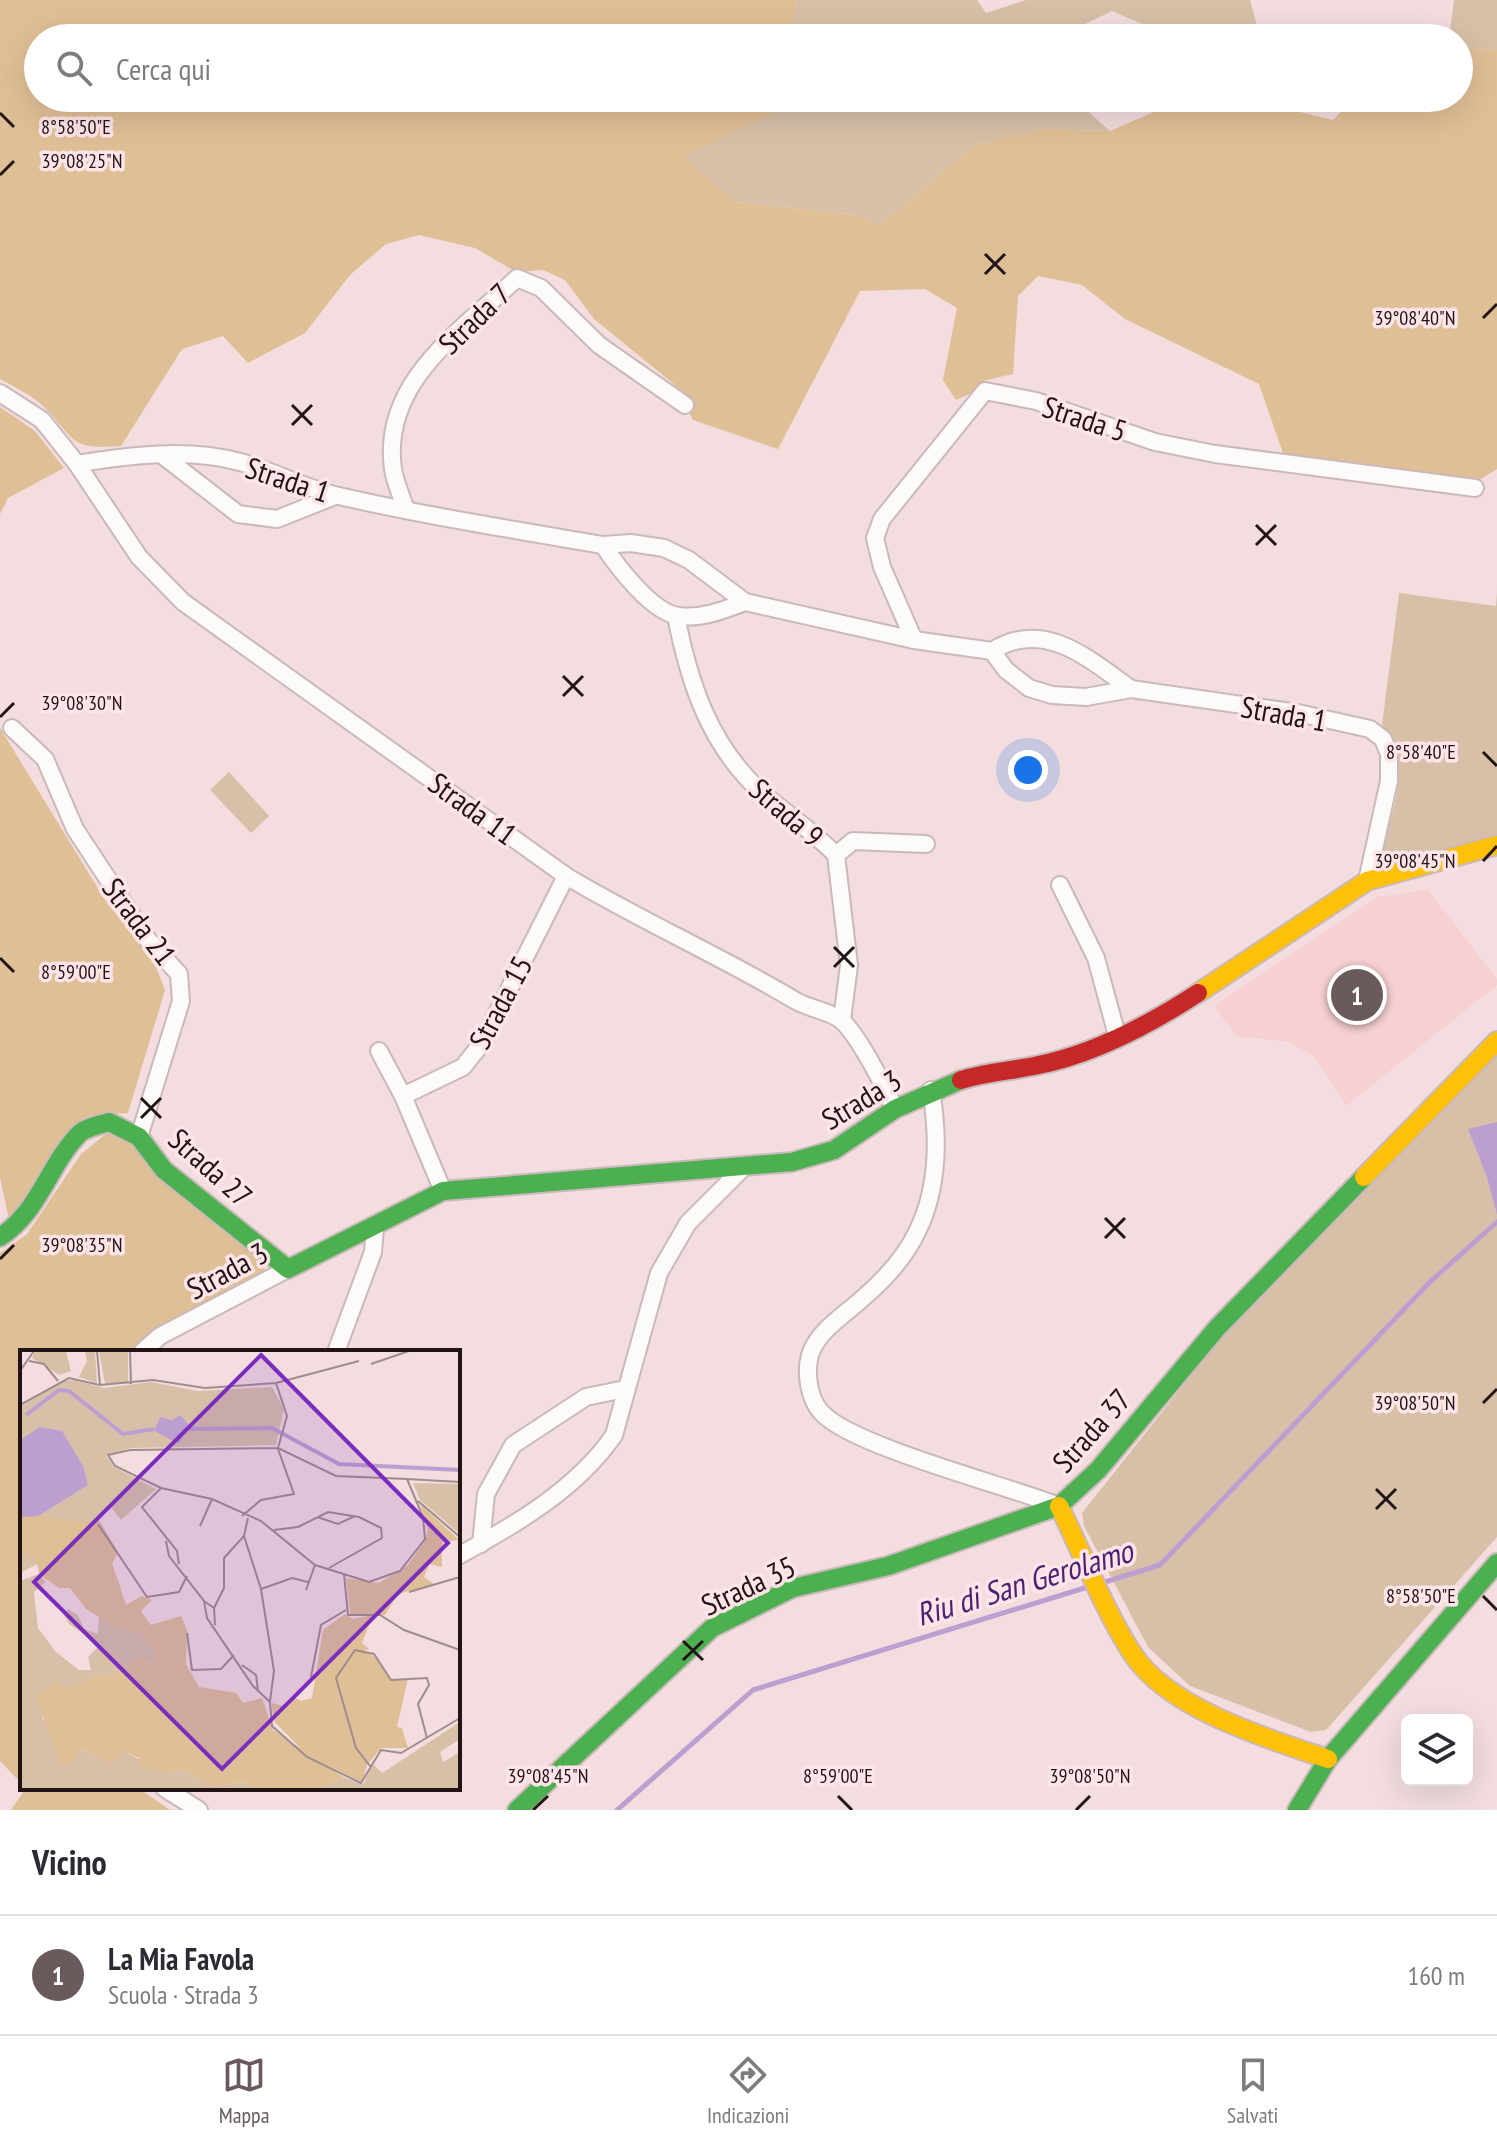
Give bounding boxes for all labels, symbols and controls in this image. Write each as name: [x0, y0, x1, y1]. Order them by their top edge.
search box: [24, 24, 1473, 112]
icon: search: [52, 46, 96, 90]
text: Cerca qui: [116, 49, 211, 88]
text: 8°58'50"E: [41, 114, 111, 140]
text: 39°08'25"N: [42, 148, 122, 174]
street label: Strada 7: [429, 274, 519, 362]
text: 39°08'40"N: [1375, 305, 1455, 331]
street label: Strada 5: [1038, 386, 1132, 450]
street label: Strada 1: [241, 447, 335, 511]
street label: Strada 1: [1238, 686, 1330, 740]
text: 39°08'30"N: [42, 690, 122, 716]
text: 8°58'40"E: [1386, 739, 1456, 765]
your location: [1008, 750, 1048, 790]
street label: Strada 11: [421, 763, 525, 853]
street label: Strada 9: [742, 769, 832, 855]
text: 39°08'45"N: [1375, 848, 1455, 874]
street label: Strada 21: [94, 869, 186, 973]
street label: Strada 15: [459, 949, 541, 1055]
text: 8°59'00"E: [41, 959, 111, 985]
pin: 1: [1331, 965, 1383, 1025]
street label: Strada 3: [814, 1060, 908, 1138]
street label: Strada 27: [161, 1119, 261, 1215]
text: 39°08'35"N: [42, 1232, 122, 1258]
street label: Strada 3: [180, 1233, 274, 1307]
inset map: [20, 1350, 460, 1790]
street label: Strada 37: [1043, 1380, 1139, 1480]
text: 39°08'50"N: [1375, 1390, 1455, 1416]
water label: Riu di San Gerolamo: [911, 1528, 1139, 1635]
street label: Strada 35: [695, 1546, 801, 1624]
text: 8°58'50"E: [1386, 1583, 1456, 1609]
map controls: [1401, 1714, 1473, 1786]
button: layers: [1401, 1714, 1473, 1786]
text: 39°08'45"N: [508, 1763, 588, 1789]
text: 8°59'00"E: [803, 1763, 873, 1789]
text: 39°08'50"N: [1050, 1763, 1130, 1789]
text: Vicino: [32, 1840, 107, 1884]
text: La Mia Favola: [108, 1939, 254, 1978]
text: 1: [52, 1959, 64, 1992]
text: 160 m: [1407, 1959, 1465, 1992]
text: Scuola · Strada 3: [108, 1978, 259, 2011]
tab: Mappa: [219, 2053, 269, 2129]
tab: Indicazioni: [707, 2053, 789, 2129]
tab: Salvati: [1227, 2053, 1278, 2129]

